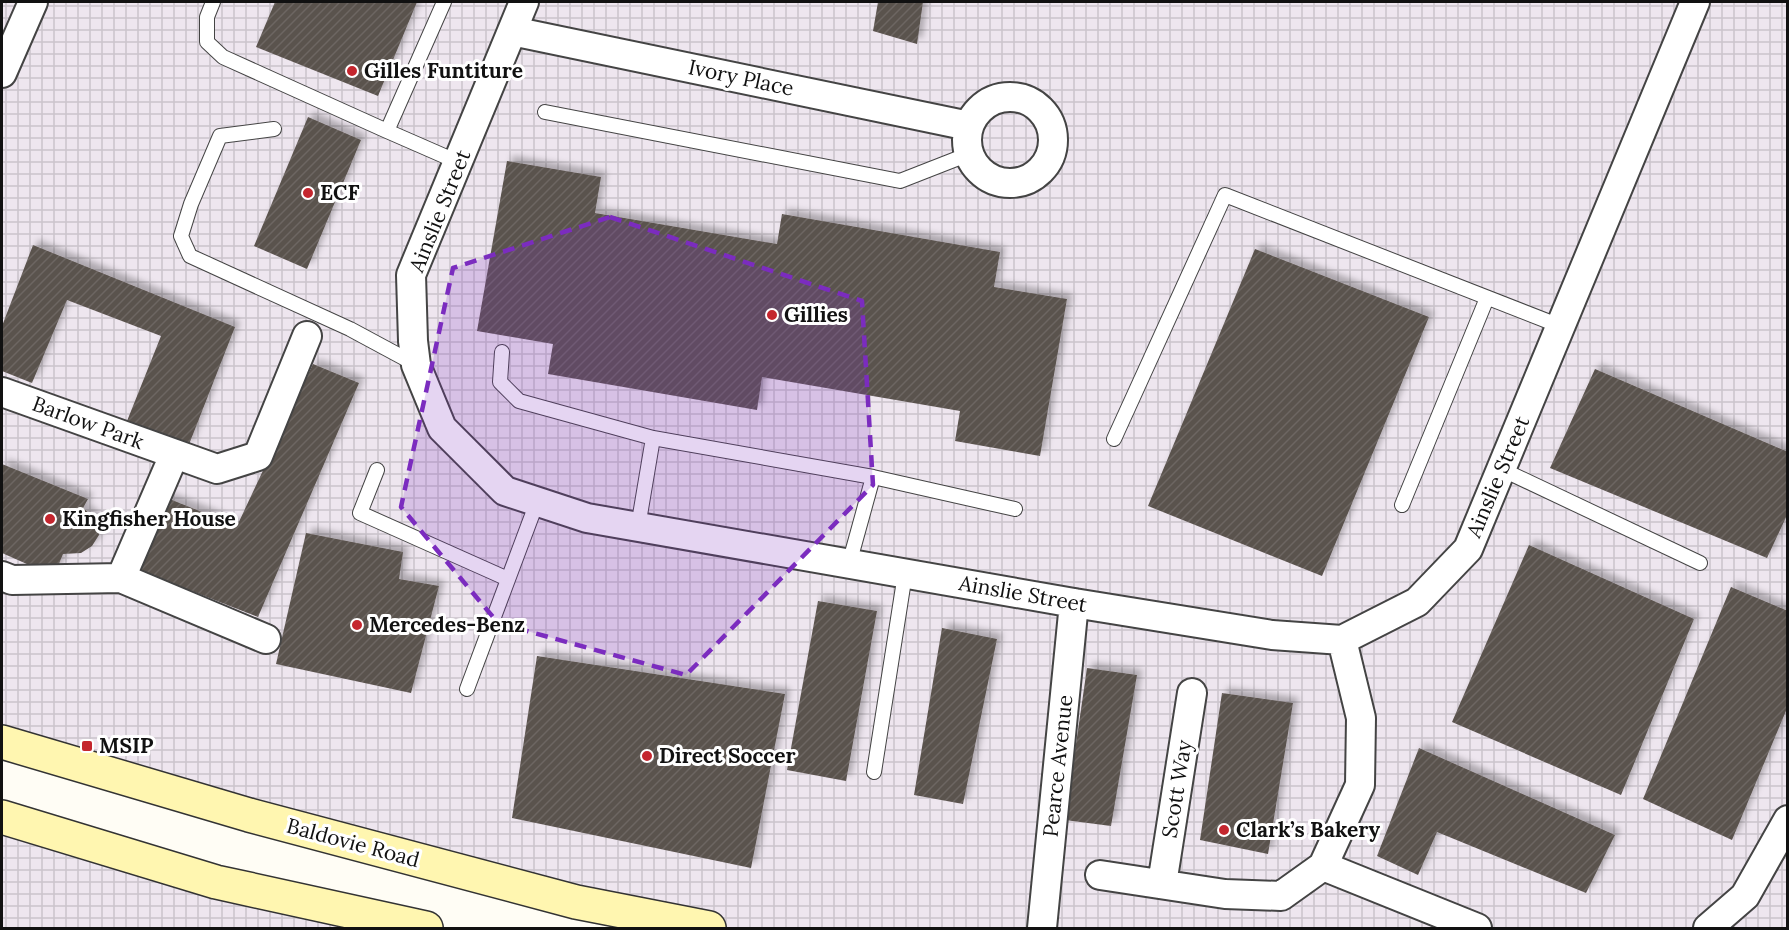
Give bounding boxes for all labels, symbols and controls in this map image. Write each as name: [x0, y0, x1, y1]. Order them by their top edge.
street label: Ivory Place: [686, 53, 796, 102]
place label: Gilles Funtiture: [364, 57, 523, 84]
marker: Gilles Funtiture: [345, 64, 359, 78]
street label: Ainslie Street: [402, 145, 477, 277]
place label: ECF: [320, 179, 360, 206]
marker: ECF: [301, 186, 315, 200]
place label: Gillies: [784, 301, 848, 328]
marker: Gillies: [765, 308, 779, 322]
street label: Barlow Park: [29, 390, 148, 455]
street label: Ainslie Street: [1459, 411, 1536, 543]
place label: Kingfisher House: [62, 505, 236, 532]
marker: Kingfisher House: [43, 512, 57, 526]
street label: Ainslie Street: [956, 569, 1090, 618]
place label: Mercedes-Benz: [369, 611, 525, 638]
marker: Mercedes-Benz: [350, 618, 364, 632]
street label: Pearce Avenue: [1037, 693, 1078, 838]
place label: MSIP: [99, 732, 154, 759]
street label: Scott Way: [1155, 738, 1198, 840]
marker: MSIP: [80, 739, 94, 753]
place label: Direct Soccer: [659, 742, 796, 769]
marker: Direct Soccer: [640, 749, 654, 763]
street label: Baldovie Road: [284, 812, 423, 873]
place label: Clark’s Bakery: [1236, 816, 1381, 843]
marker: Clark’s Bakery: [1217, 823, 1231, 837]

